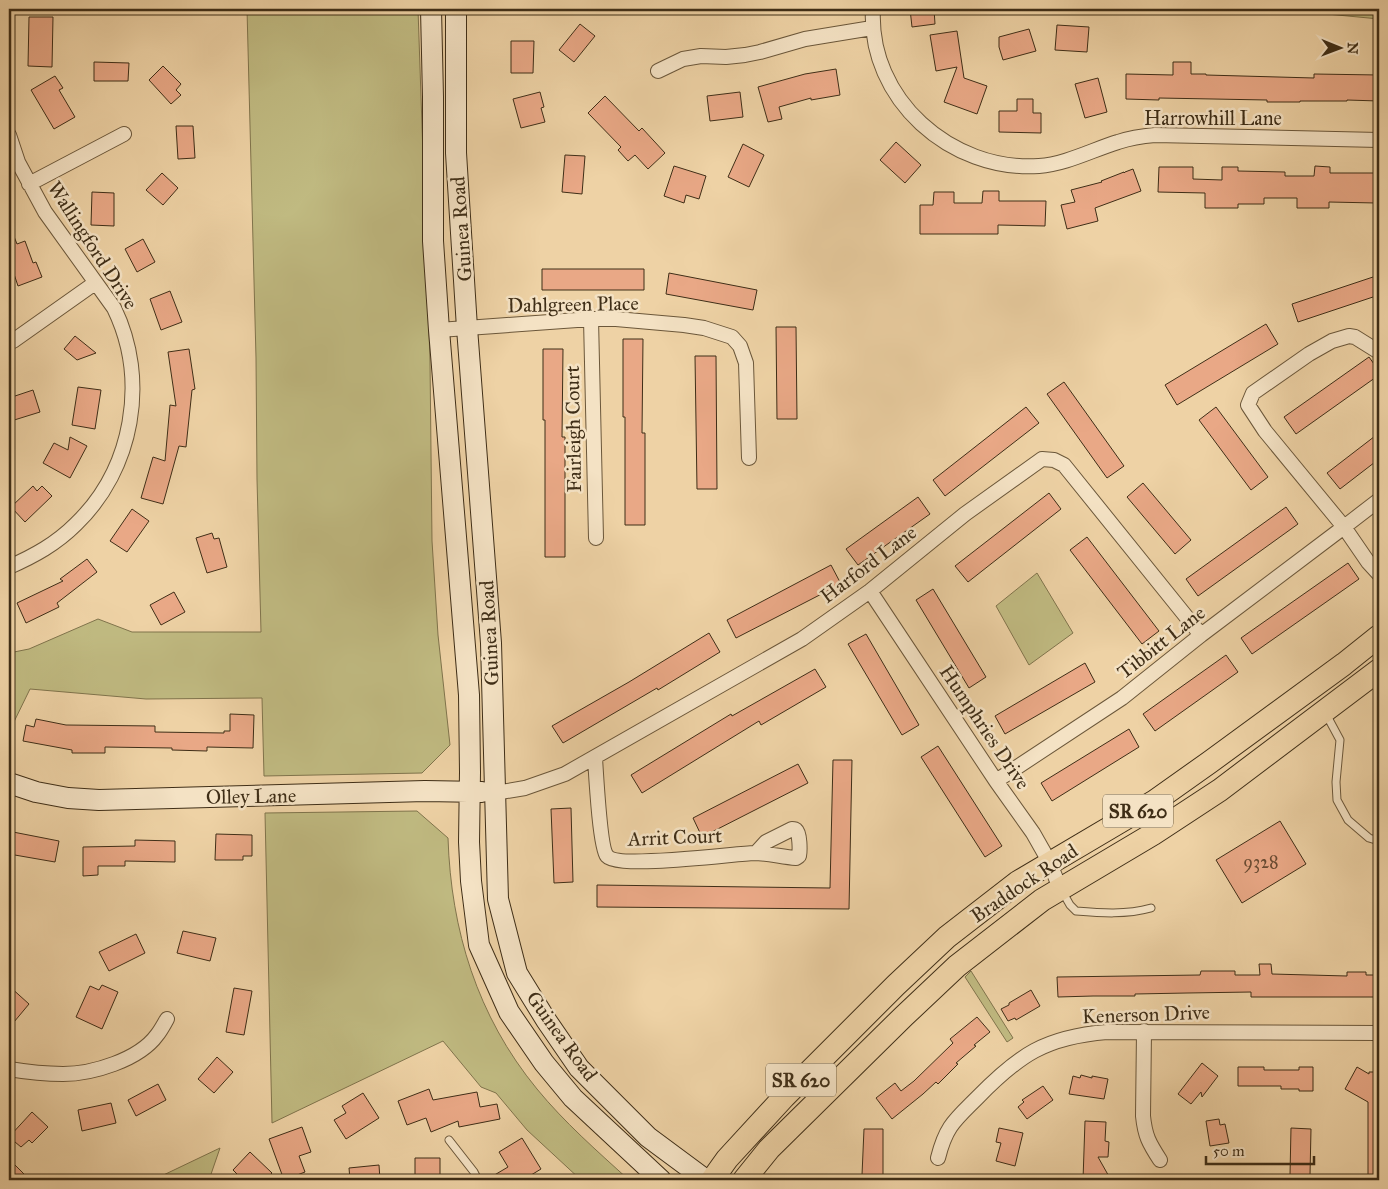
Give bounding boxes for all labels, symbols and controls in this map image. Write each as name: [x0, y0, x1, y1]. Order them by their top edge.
north arrow: [1316, 22, 1366, 72]
text: N: [1344, 42, 1361, 54]
street label: Harrowhill Lane: [1144, 106, 1282, 130]
street label: Guinea Road: [445, 176, 477, 282]
street label: Wallingford Drive: [42, 177, 143, 314]
street label: Dahlgreen Place: [507, 291, 639, 318]
street label: Fairleigh Court: [560, 365, 587, 493]
street label: Harford Lane: [815, 520, 921, 608]
street label: Guinea Road: [474, 580, 504, 686]
street label: Tibbitt Lane: [1112, 600, 1210, 684]
street label: Humphries Drive: [935, 660, 1035, 794]
street label: Olley Lane: [206, 783, 296, 809]
road number: SR 620: [1103, 794, 1173, 828]
street label: Arrit Court: [626, 823, 723, 851]
street label: Braddock Road: [966, 838, 1082, 928]
house number: 9328: [1243, 851, 1279, 873]
street label: Guinea Road: [521, 986, 603, 1086]
street label: Kenerson Drive: [1082, 1000, 1210, 1028]
road number: SR 620: [766, 1064, 836, 1096]
scale bar: [1206, 1134, 1313, 1166]
text: 50 m: [1213, 1142, 1245, 1160]

